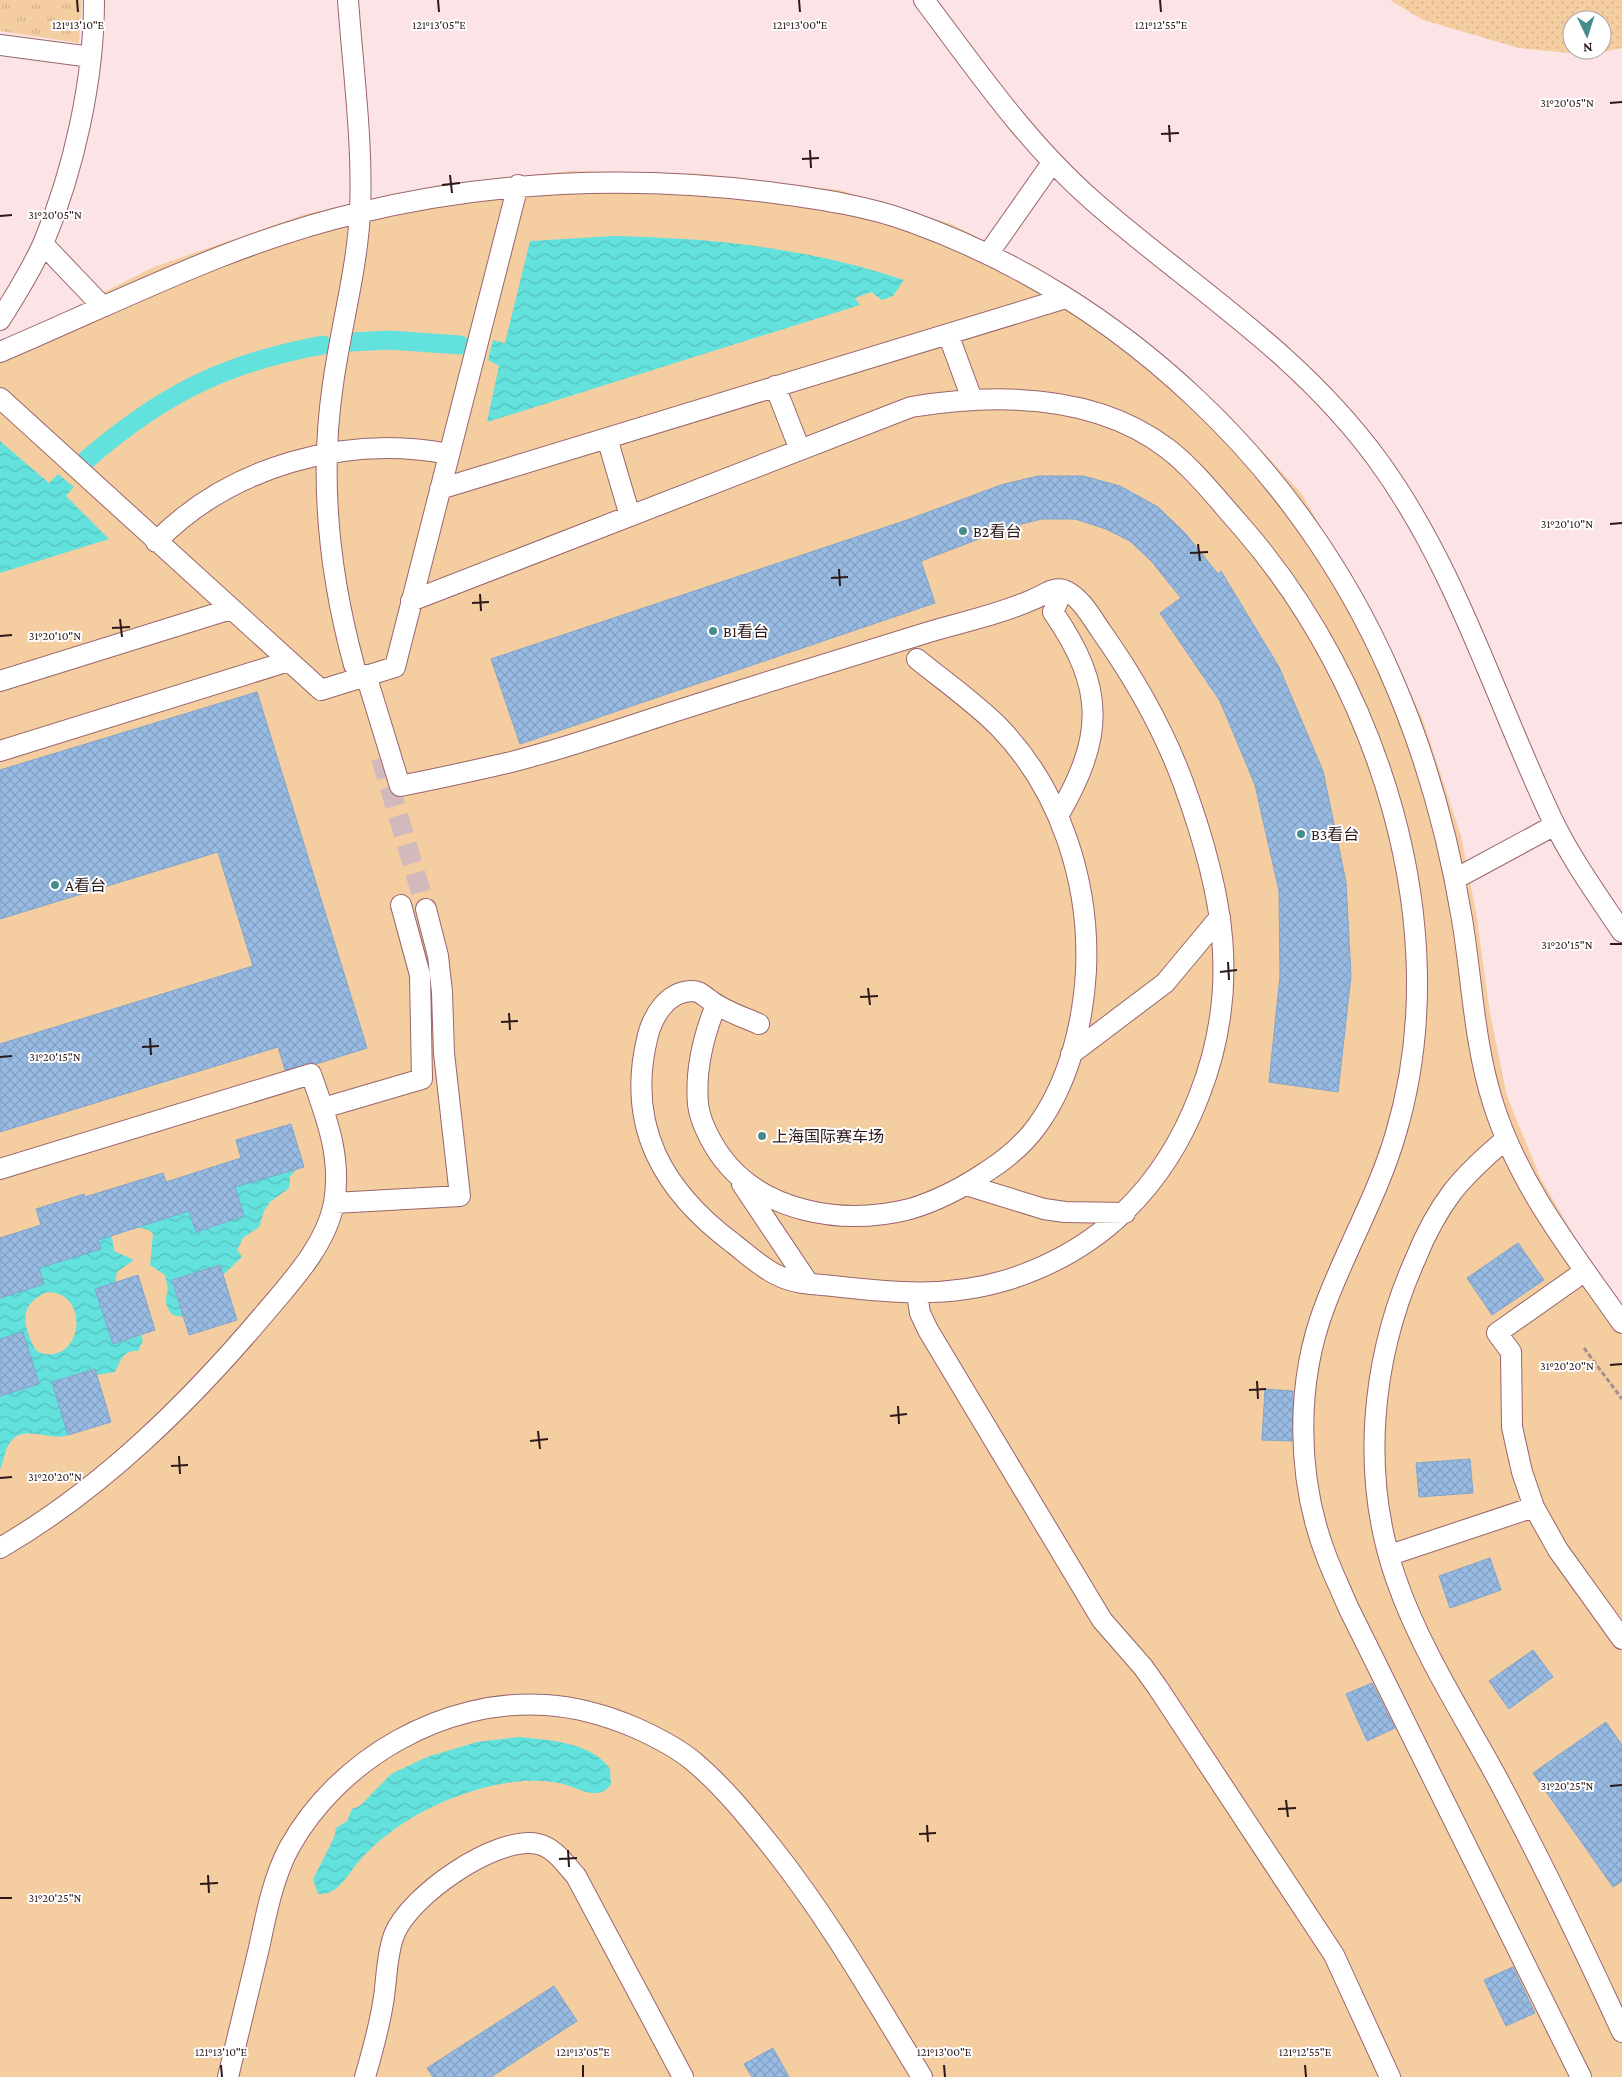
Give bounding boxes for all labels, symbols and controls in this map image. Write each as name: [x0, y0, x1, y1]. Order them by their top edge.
north arrow: [1562, 10, 1612, 60]
text: 121°13'10"E: [52, 18, 105, 32]
text: 121°13'05"E: [412, 18, 466, 32]
text: 121°13'00"E: [773, 18, 828, 32]
text: 121°12'55"E: [1135, 18, 1188, 32]
text: N: [1582, 40, 1593, 56]
text: 31°20'05"N: [1540, 96, 1594, 110]
text: 31°20'05"N: [28, 208, 82, 222]
text: 31°20'10"N: [1541, 517, 1593, 531]
place label: B2看台: [973, 523, 1021, 540]
marker: B2看台: [957, 525, 969, 537]
place label: B1看台: [723, 623, 769, 640]
marker: B1看台: [707, 625, 719, 637]
text: 31°20'10"N: [29, 629, 81, 643]
place label: B3看台: [1311, 826, 1359, 843]
marker: B3看台: [1295, 828, 1307, 840]
place label: A看台: [65, 877, 106, 894]
marker: A看台: [49, 879, 61, 891]
text: 31°20'15"N: [1541, 938, 1593, 952]
text: 31°20'15"N: [29, 1050, 81, 1064]
place label: 上海国际赛车场: [772, 1128, 884, 1145]
marker: 上海国际赛车场: [756, 1130, 768, 1142]
text: 31°20'20"N: [1540, 1359, 1594, 1373]
text: 31°20'20"N: [28, 1470, 82, 1484]
text: 31°20'25"N: [1541, 1779, 1594, 1793]
text: 31°20'25"N: [29, 1891, 82, 1905]
text: 121°13'10"E: [195, 2045, 248, 2059]
text: 121°13'05"E: [556, 2045, 610, 2059]
text: 121°13'00"E: [917, 2045, 972, 2059]
text: 121°12'55"E: [1279, 2045, 1332, 2059]

